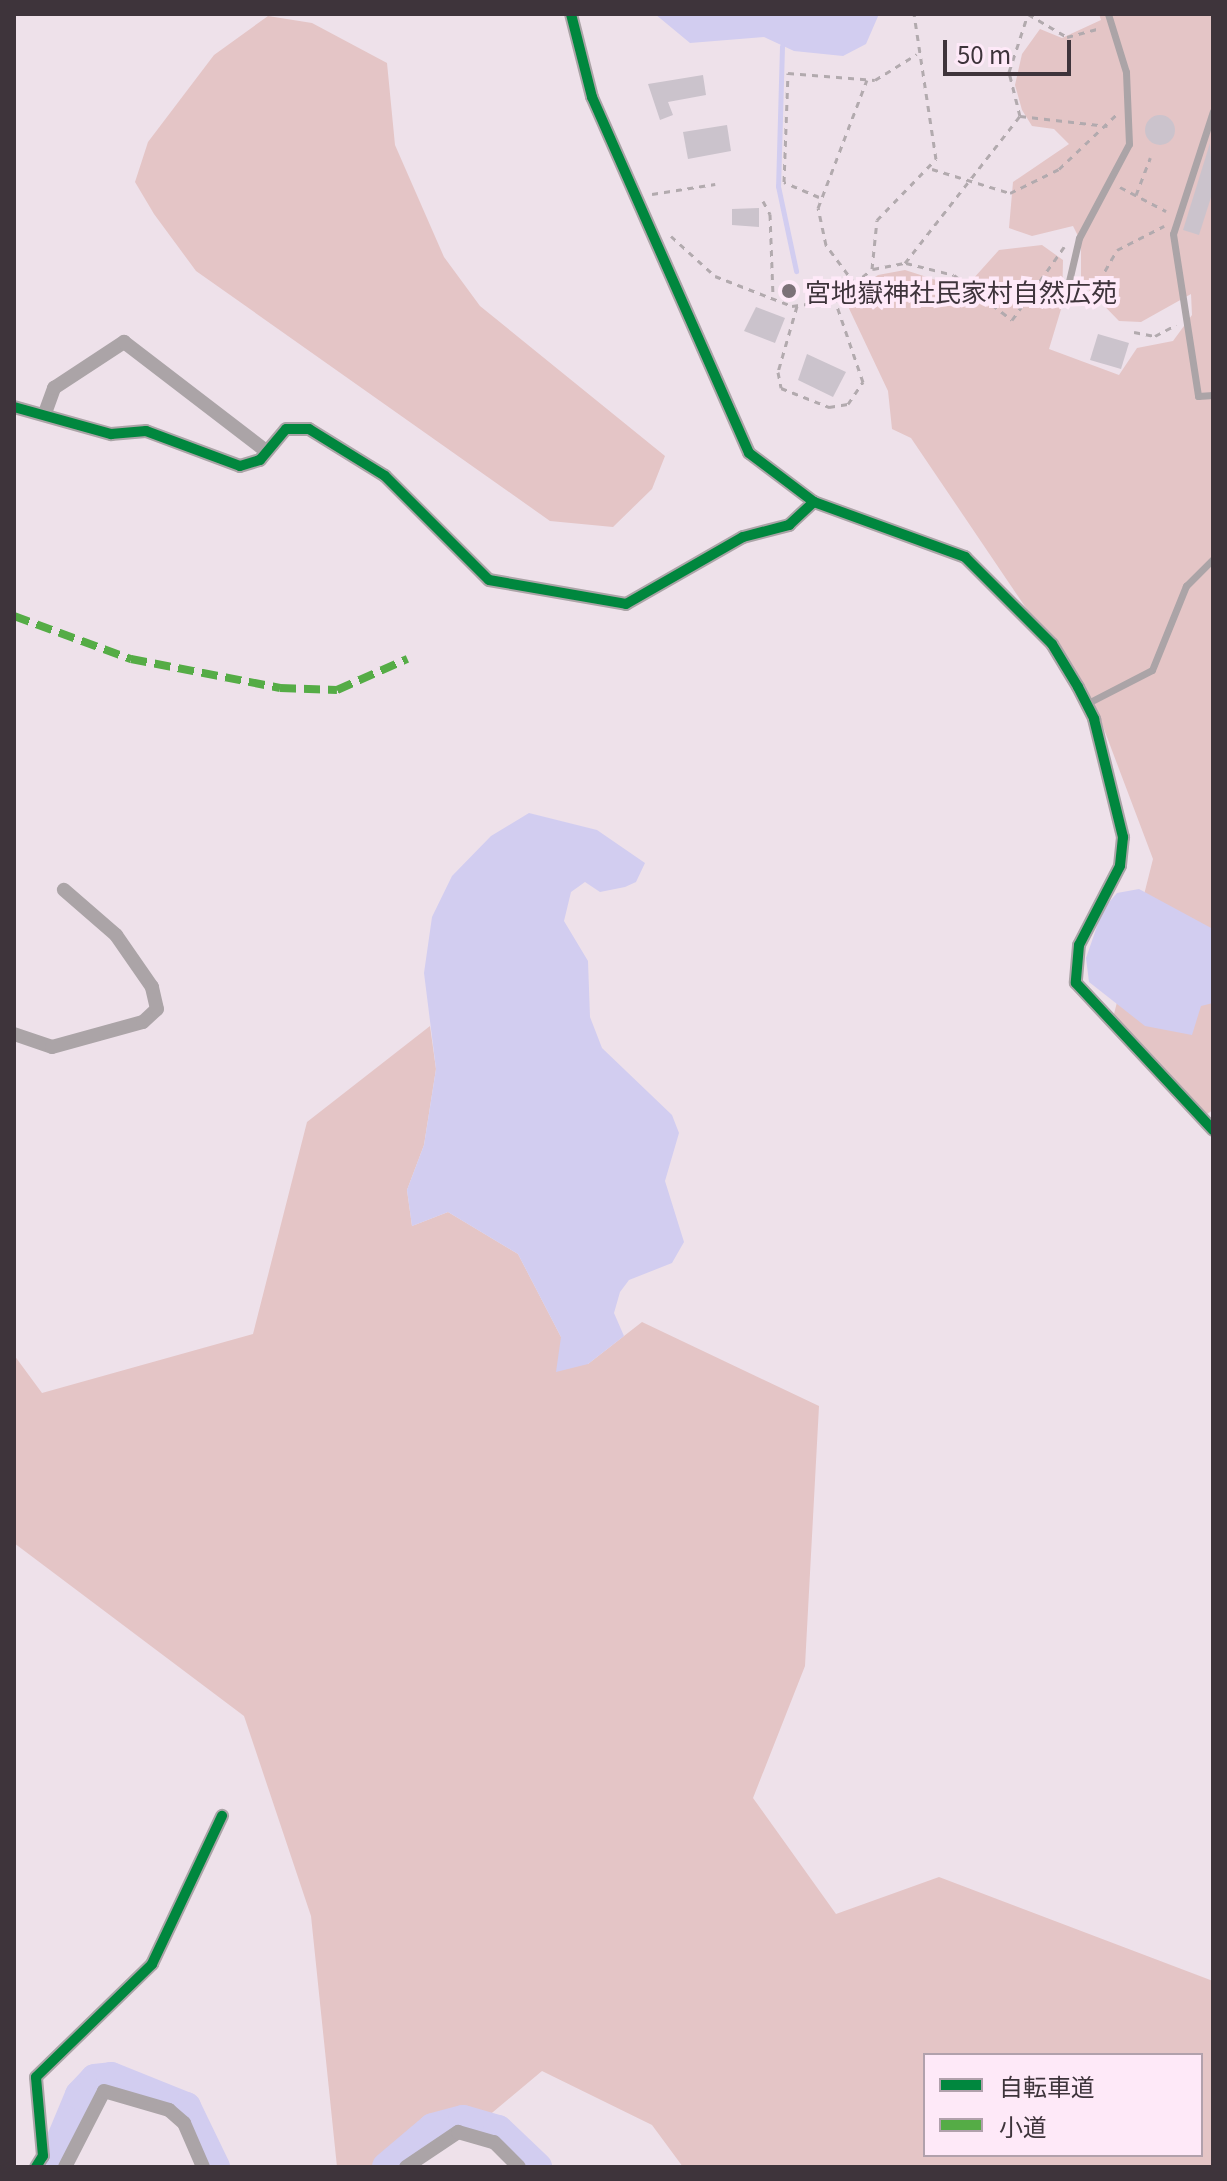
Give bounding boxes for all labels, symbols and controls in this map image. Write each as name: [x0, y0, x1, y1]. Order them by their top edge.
scale bar: [947, 24, 1075, 74]
text: 50 m: [957, 36, 1011, 71]
place label: 宮地嶽神社民家村自然広苑: [805, 275, 1117, 307]
marker: 宮地嶽神社民家村自然広苑: [780, 282, 798, 300]
legend: [923, 2053, 1203, 2157]
text: 自転車道: [999, 2068, 1095, 2103]
text: 小道: [999, 2108, 1047, 2143]

